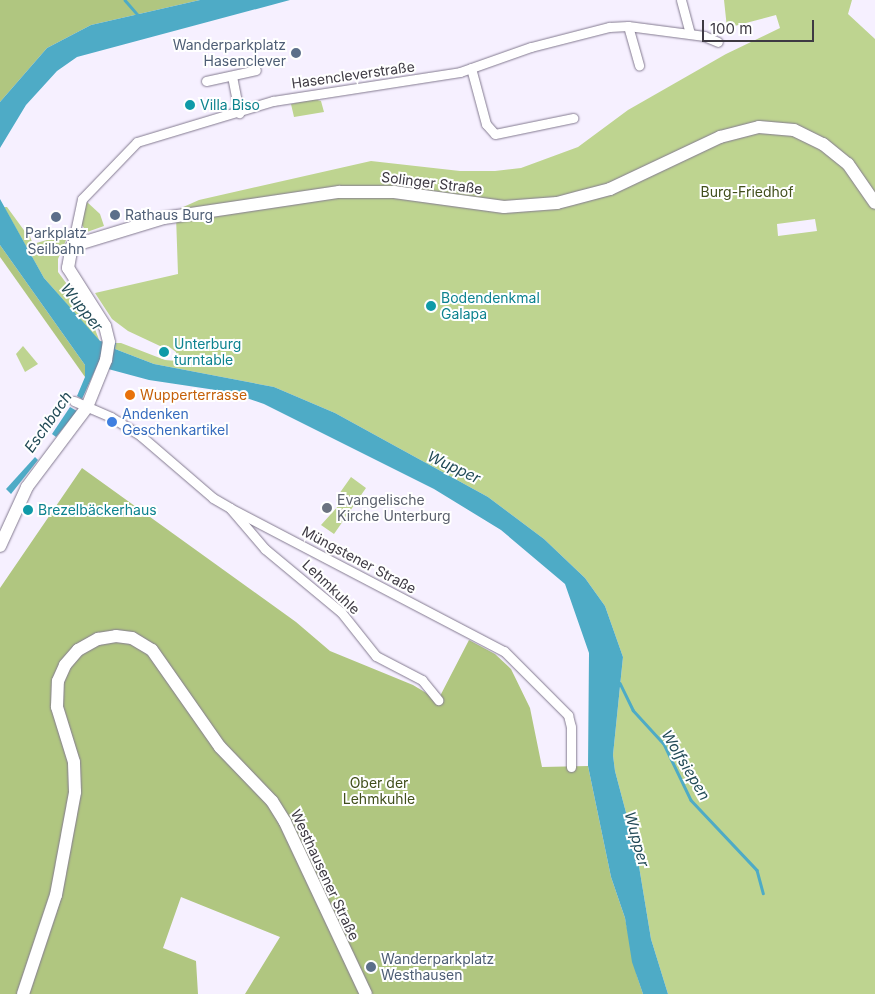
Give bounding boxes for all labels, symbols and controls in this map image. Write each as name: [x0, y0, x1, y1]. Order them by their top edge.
scale bar: [705, 10, 818, 42]
text: 100 m: [710, 19, 752, 38]
place label: Wanderparkplatz Hasenclever: [173, 37, 286, 70]
marker: Wanderparkplatz Hasenclever: [290, 47, 302, 59]
street label: Hasencleverstraße: [290, 58, 416, 92]
place label: Villa Biso: [200, 97, 260, 113]
marker: Villa Biso: [184, 99, 196, 111]
street label: Solinger Straße: [380, 168, 484, 198]
park label: Burg-Friedhof: [701, 184, 793, 200]
place label: Rathaus Burg: [125, 207, 213, 223]
marker: Rathaus Burg: [109, 209, 121, 221]
marker: Parkplatz Seilbahn: [50, 211, 62, 223]
place label: Parkplatz Seilbahn: [25, 225, 87, 258]
water label: Wupper: [57, 279, 107, 335]
place label: Bodendenkmal Galapa: [441, 290, 540, 322]
marker: Bodendenkmal Galapa: [425, 300, 437, 312]
place label: Unterburg turntable: [174, 336, 241, 368]
marker: Unterburg turntable: [158, 346, 170, 358]
place label: Wupperterrasse: [140, 387, 247, 403]
water label: Eschbach: [20, 388, 76, 456]
marker: Wupperterrasse: [124, 389, 136, 401]
place label: Andenken Geschenkartikel: [122, 406, 229, 438]
marker: Andenken Geschenkartikel: [106, 416, 118, 428]
water label: Wupper: [425, 447, 483, 487]
place label: Evangelische Kirche Unterburg: [337, 492, 451, 524]
place label: Brezelbäckerhaus: [38, 502, 157, 518]
marker: Evangelische Kirche Unterburg: [321, 502, 333, 514]
marker: Brezelbäckerhaus: [22, 504, 34, 516]
street label: Müngstener Straße: [299, 523, 419, 597]
street label: Lehmkuhle: [299, 556, 363, 618]
water label: Wolfsiepen: [658, 727, 714, 803]
park label: Ober der Lehmkuhle: [343, 775, 415, 808]
street label: Westhausener Straße: [287, 807, 363, 943]
water label: Wupper: [621, 809, 653, 869]
place label: Wanderparkplatz Westhausen: [381, 951, 494, 984]
marker: Wanderparkplatz Westhausen: [365, 961, 377, 973]

